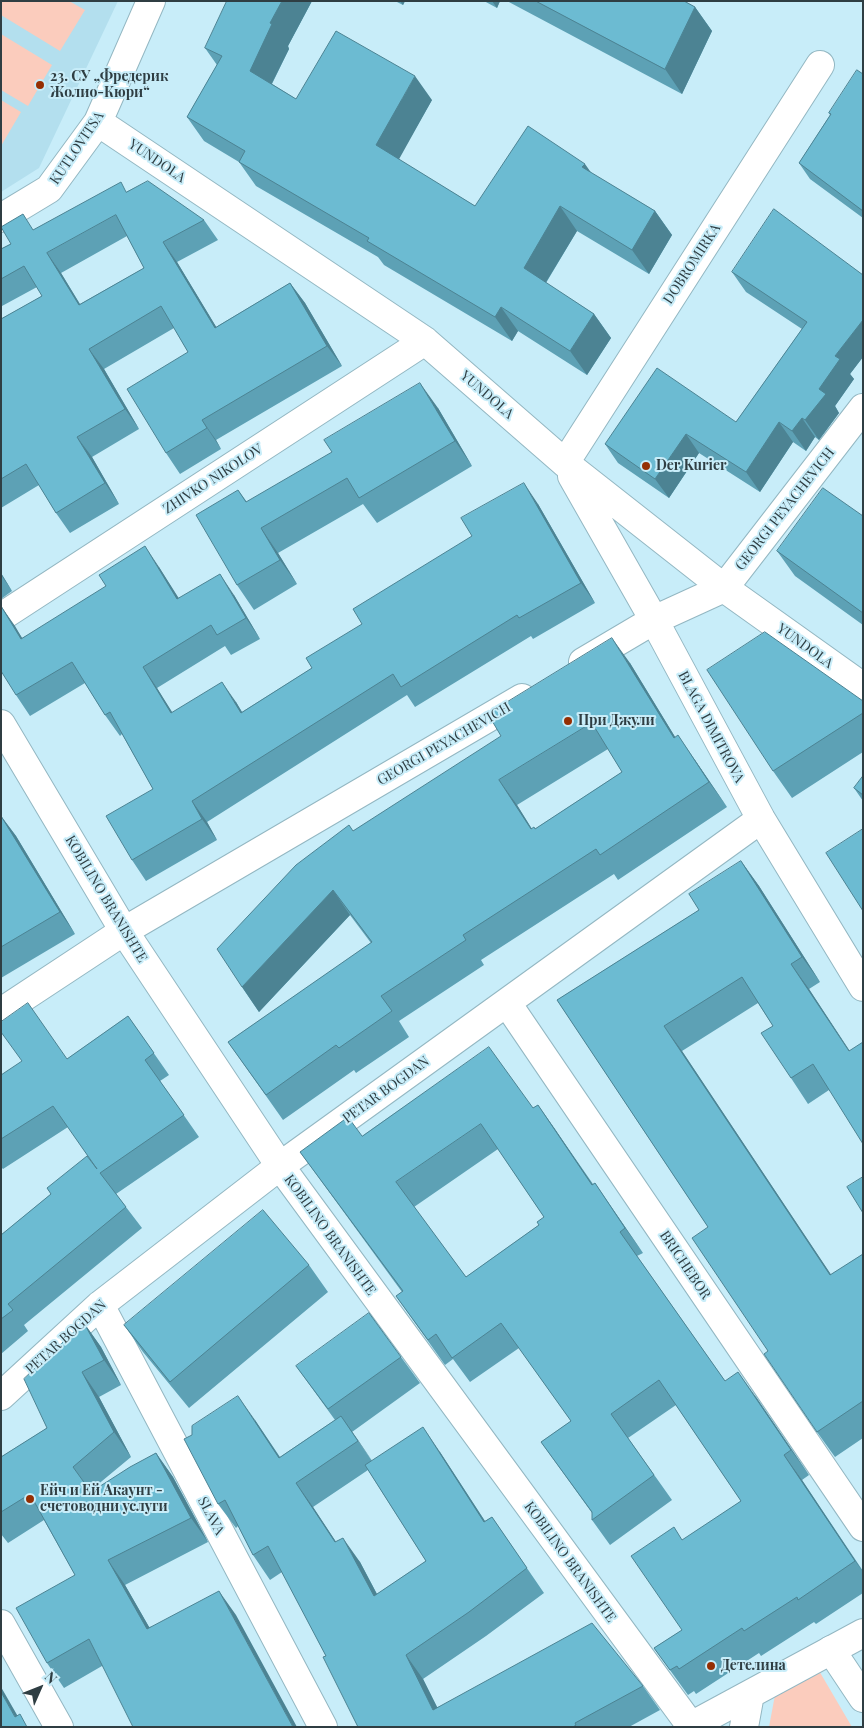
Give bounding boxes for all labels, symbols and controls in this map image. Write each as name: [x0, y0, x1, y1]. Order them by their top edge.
place label: 23. СУ „Фредерик Жолио-Кюри“: [50, 69, 169, 102]
marker: 23. СУ „Фредерик Жолио-Кюри“: [34, 79, 46, 91]
street label: KUTLOVITSA: [46, 108, 108, 188]
street label: YUNDOLA: [125, 136, 189, 186]
street label: DOBROMIRKA: [660, 221, 724, 307]
street label: YUNDOLA: [457, 367, 517, 423]
street label: ZHIVKO NIKOLOV: [160, 441, 266, 517]
street label: GEORGI PEYACHEVICH: [732, 444, 838, 574]
place label: Der Kurier: [656, 458, 726, 474]
marker: Der Kurier: [640, 460, 652, 472]
street label: YUNDOLA: [774, 620, 836, 672]
street label: BLAGA DIMITROVA: [674, 668, 748, 786]
street label: GEORGI PEYACHEVICH: [374, 699, 514, 789]
place label: При Джули: [578, 713, 655, 729]
marker: При Джули: [562, 715, 574, 727]
street label: KOBILINO BRANISHTE: [61, 833, 151, 965]
street label: PETAR BOGDAN: [339, 1053, 433, 1127]
street label: KOBILINO BRANISHTE: [281, 1171, 379, 1299]
street label: BRICHEBOR: [656, 1227, 714, 1303]
street label: PETAR BOGDAN: [22, 1296, 110, 1378]
place label: Ейч и Ей Акаунт - счетоводни услуги: [40, 1483, 168, 1515]
marker: Ейч и Ей Акаунт - счетоводни услуги: [24, 1493, 36, 1505]
street label: SLAVA: [194, 1494, 228, 1538]
street label: KOBILINO BRANISHTE: [521, 1498, 619, 1626]
place label: Детелина: [721, 1658, 786, 1674]
marker: Детелина: [705, 1660, 717, 1672]
north arrow: [15, 1663, 65, 1713]
text: N: [41, 1667, 61, 1687]

